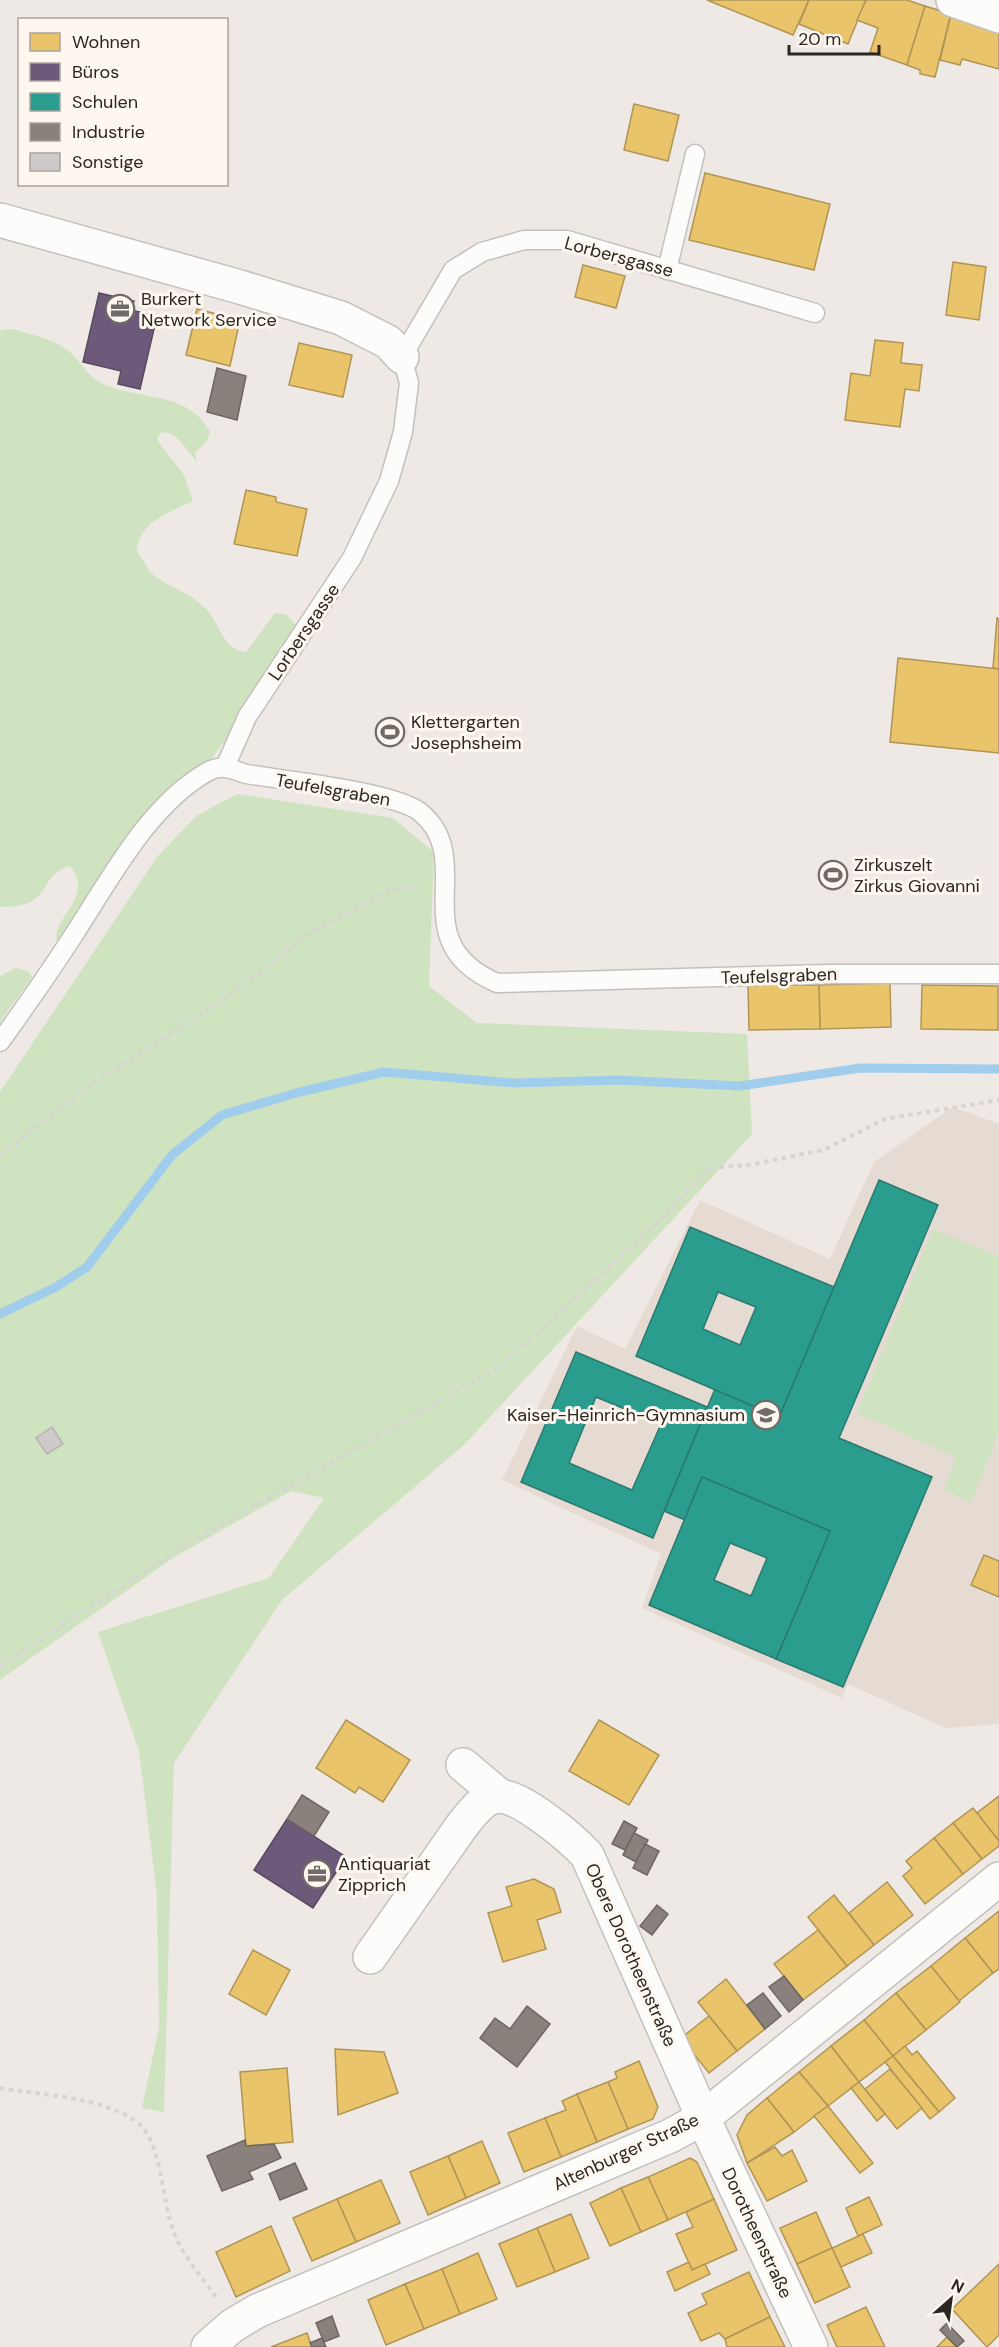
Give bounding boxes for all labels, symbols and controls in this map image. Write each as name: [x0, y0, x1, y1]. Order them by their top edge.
legend: [18, 18, 228, 186]
scale bar: [789, 18, 879, 56]
text: 20 m: [798, 27, 841, 51]
text: Wohnen: [72, 30, 140, 54]
text: Büros: [72, 60, 119, 84]
text: Schulen: [72, 90, 138, 114]
text: Industrie: [72, 120, 145, 144]
text: Sonstige: [72, 150, 143, 174]
street label: Lorbersgasse: [562, 231, 676, 283]
place label: Burkert Network Service: [141, 287, 277, 332]
office icon: Burkert Network Service: [104, 293, 136, 325]
street label: Lorbersgasse: [263, 579, 345, 685]
place label: Klettergarten Josephsheim: [411, 710, 522, 755]
sports icon: Klettergarten Josephsheim: [374, 716, 406, 748]
street label: Teufelsgraben: [274, 768, 392, 812]
place label: Zirkuszelt Zirkus Giovanni: [854, 853, 980, 898]
sports icon: Zirkuszelt Zirkus Giovanni: [817, 859, 849, 891]
street label: Teufelsgraben: [720, 962, 838, 990]
school or university icon: Kaiser-Heinrich-Gymnasium: [750, 1399, 782, 1431]
place label: Kaiser-Heinrich-Gymnasium: [507, 1403, 745, 1427]
place label: Antiquariat Zipprich: [338, 1852, 431, 1897]
office icon: Antiquariat Zipprich: [301, 1858, 333, 1890]
street label: Obere Dorotheenstraße: [580, 1859, 682, 2051]
street label: Altenburger Straße: [549, 2108, 703, 2196]
street label: Dorotheenstraße: [716, 2164, 798, 2302]
north arrow: [921, 2269, 981, 2329]
text: N: [948, 2274, 968, 2298]

